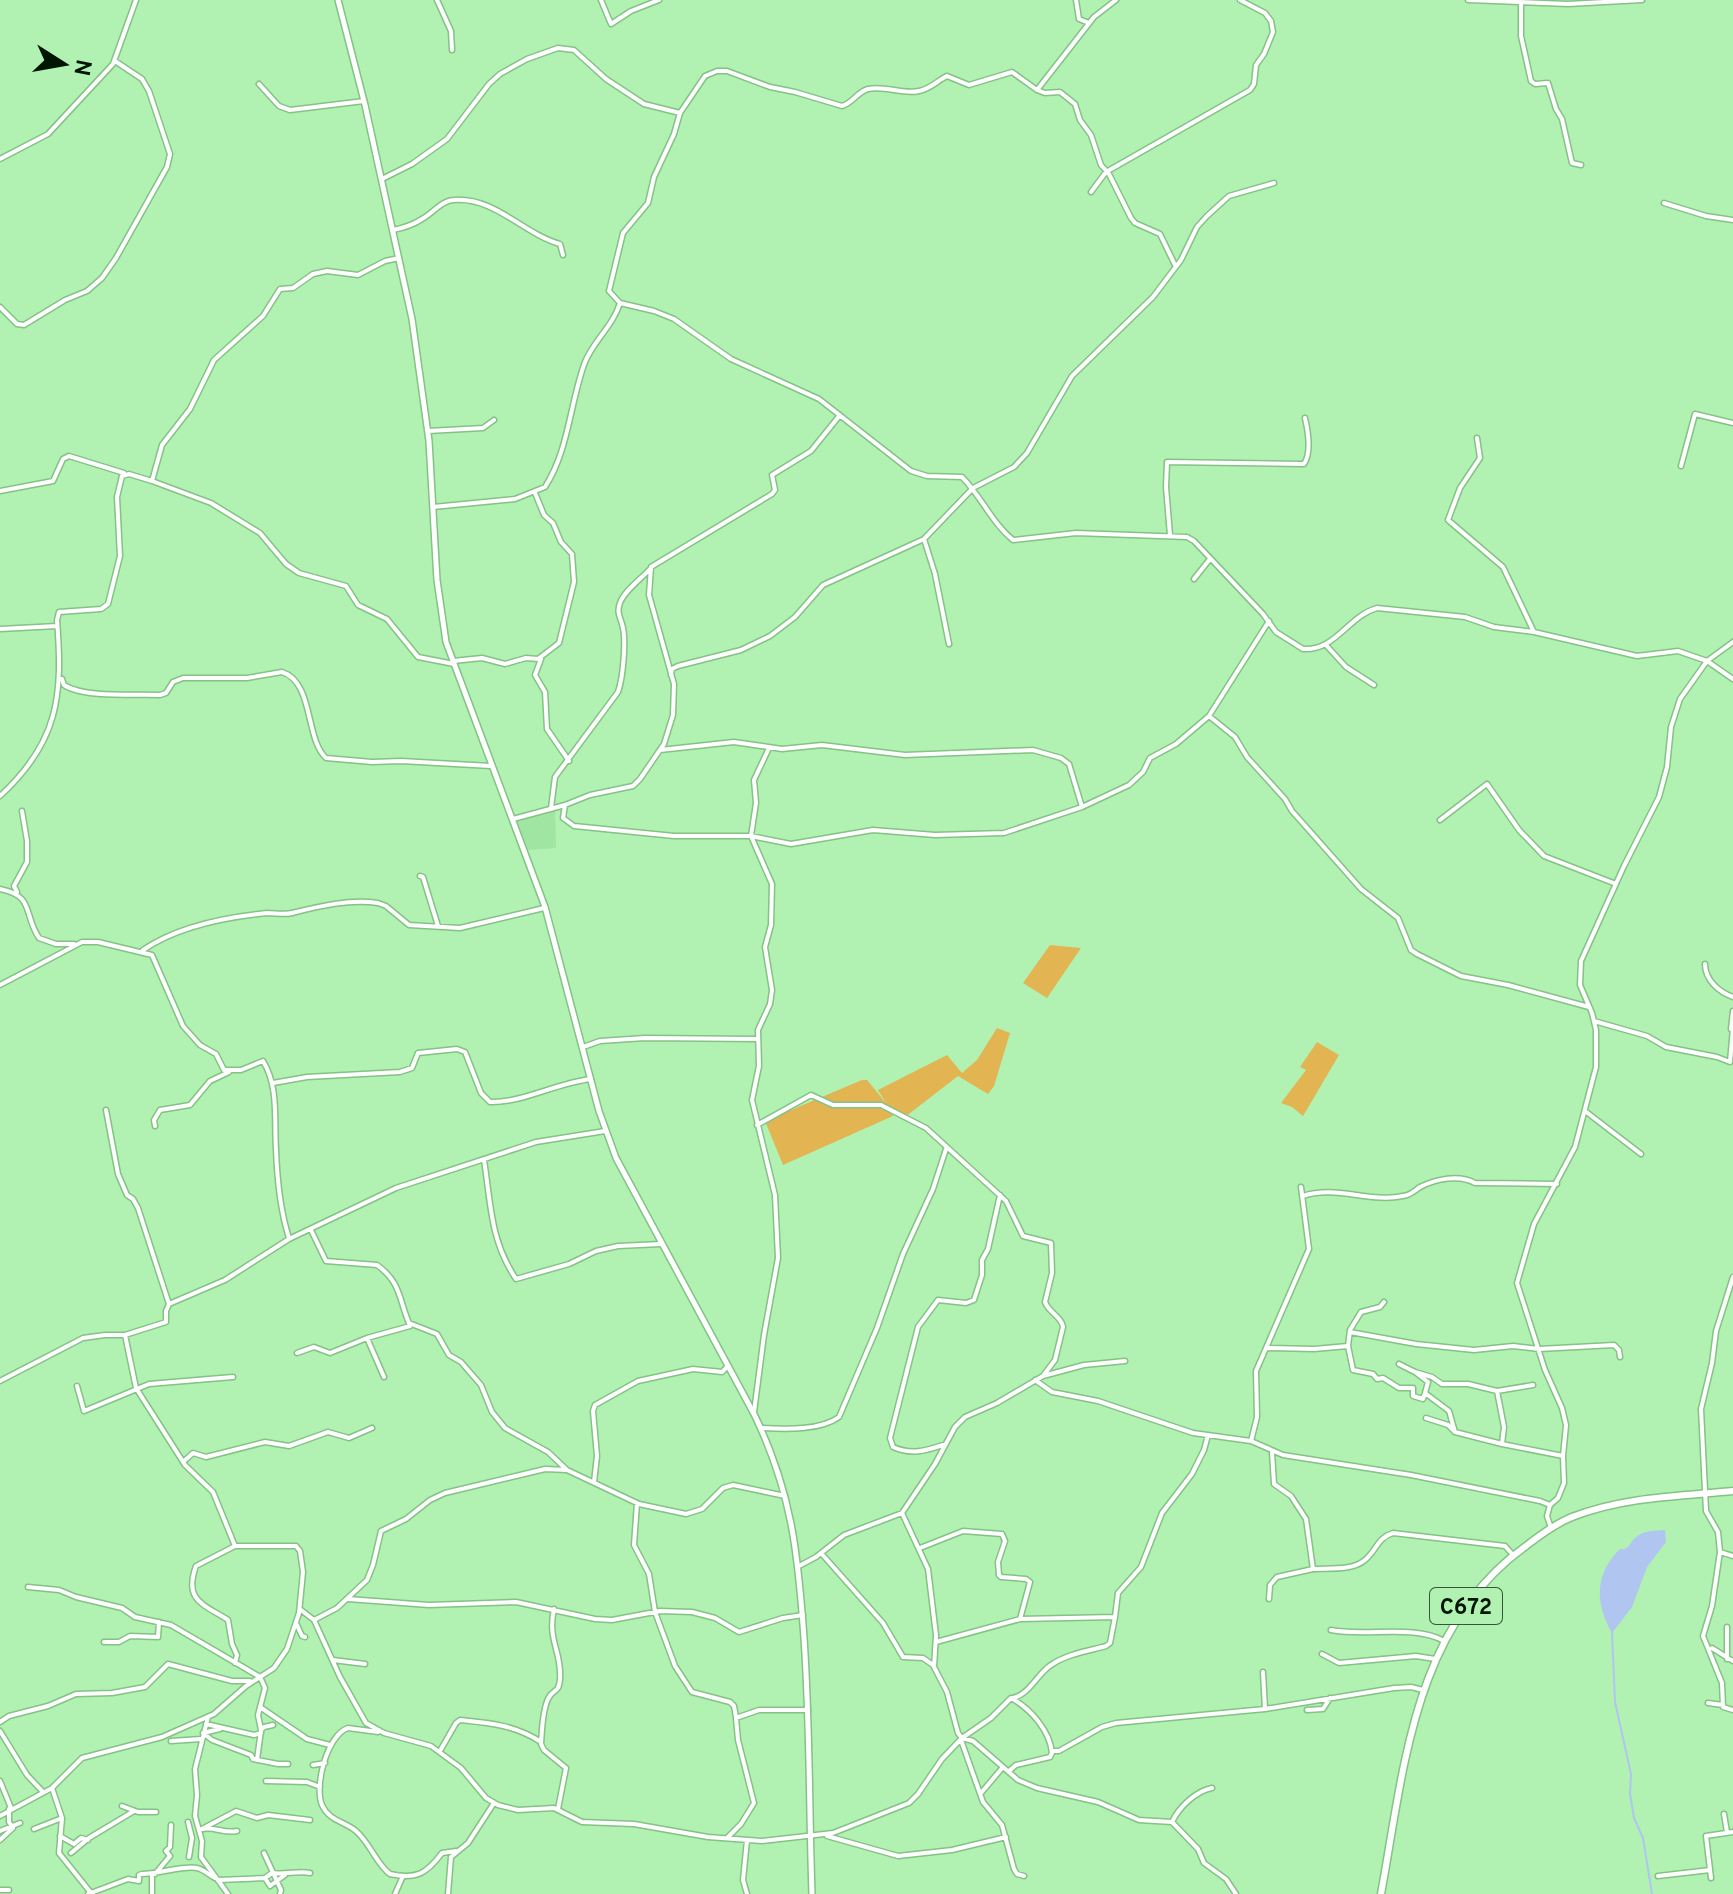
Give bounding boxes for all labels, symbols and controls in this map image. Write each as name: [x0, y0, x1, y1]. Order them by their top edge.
north arrow: [24, 24, 104, 104]
text: N: [66, 57, 96, 78]
road number: C672: [1430, 1588, 1502, 1624]

